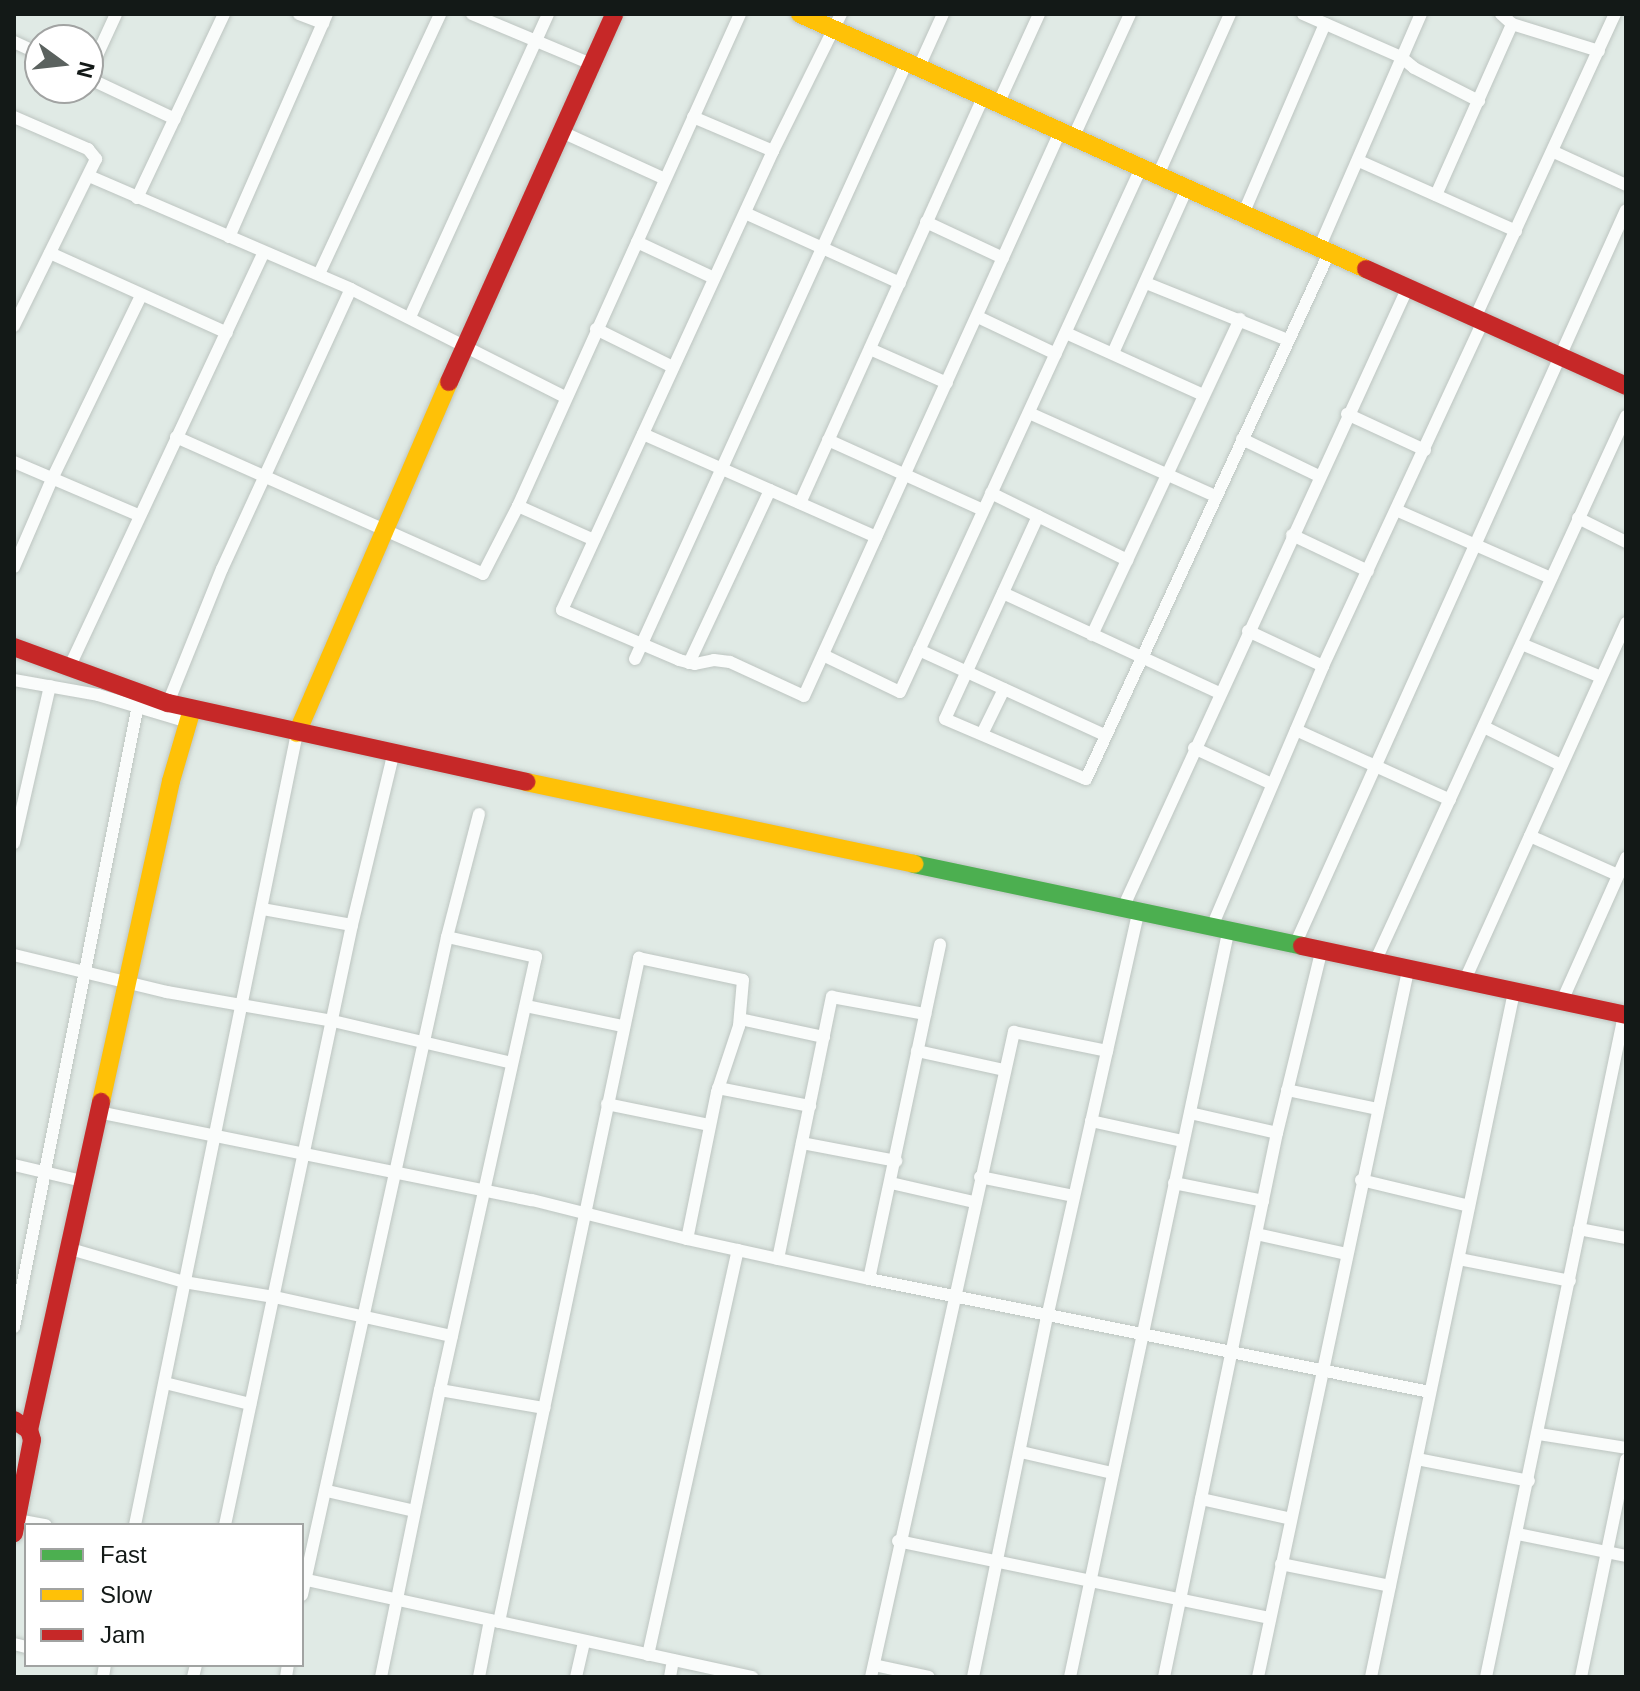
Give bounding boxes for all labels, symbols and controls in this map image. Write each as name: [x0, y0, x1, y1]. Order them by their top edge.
north arrow: [24, 24, 104, 104]
text: N: [72, 59, 100, 81]
legend: [24, 1523, 304, 1667]
text: Fast: [100, 1541, 147, 1568]
text: Slow: [100, 1581, 152, 1608]
text: Jam: [100, 1621, 145, 1648]

